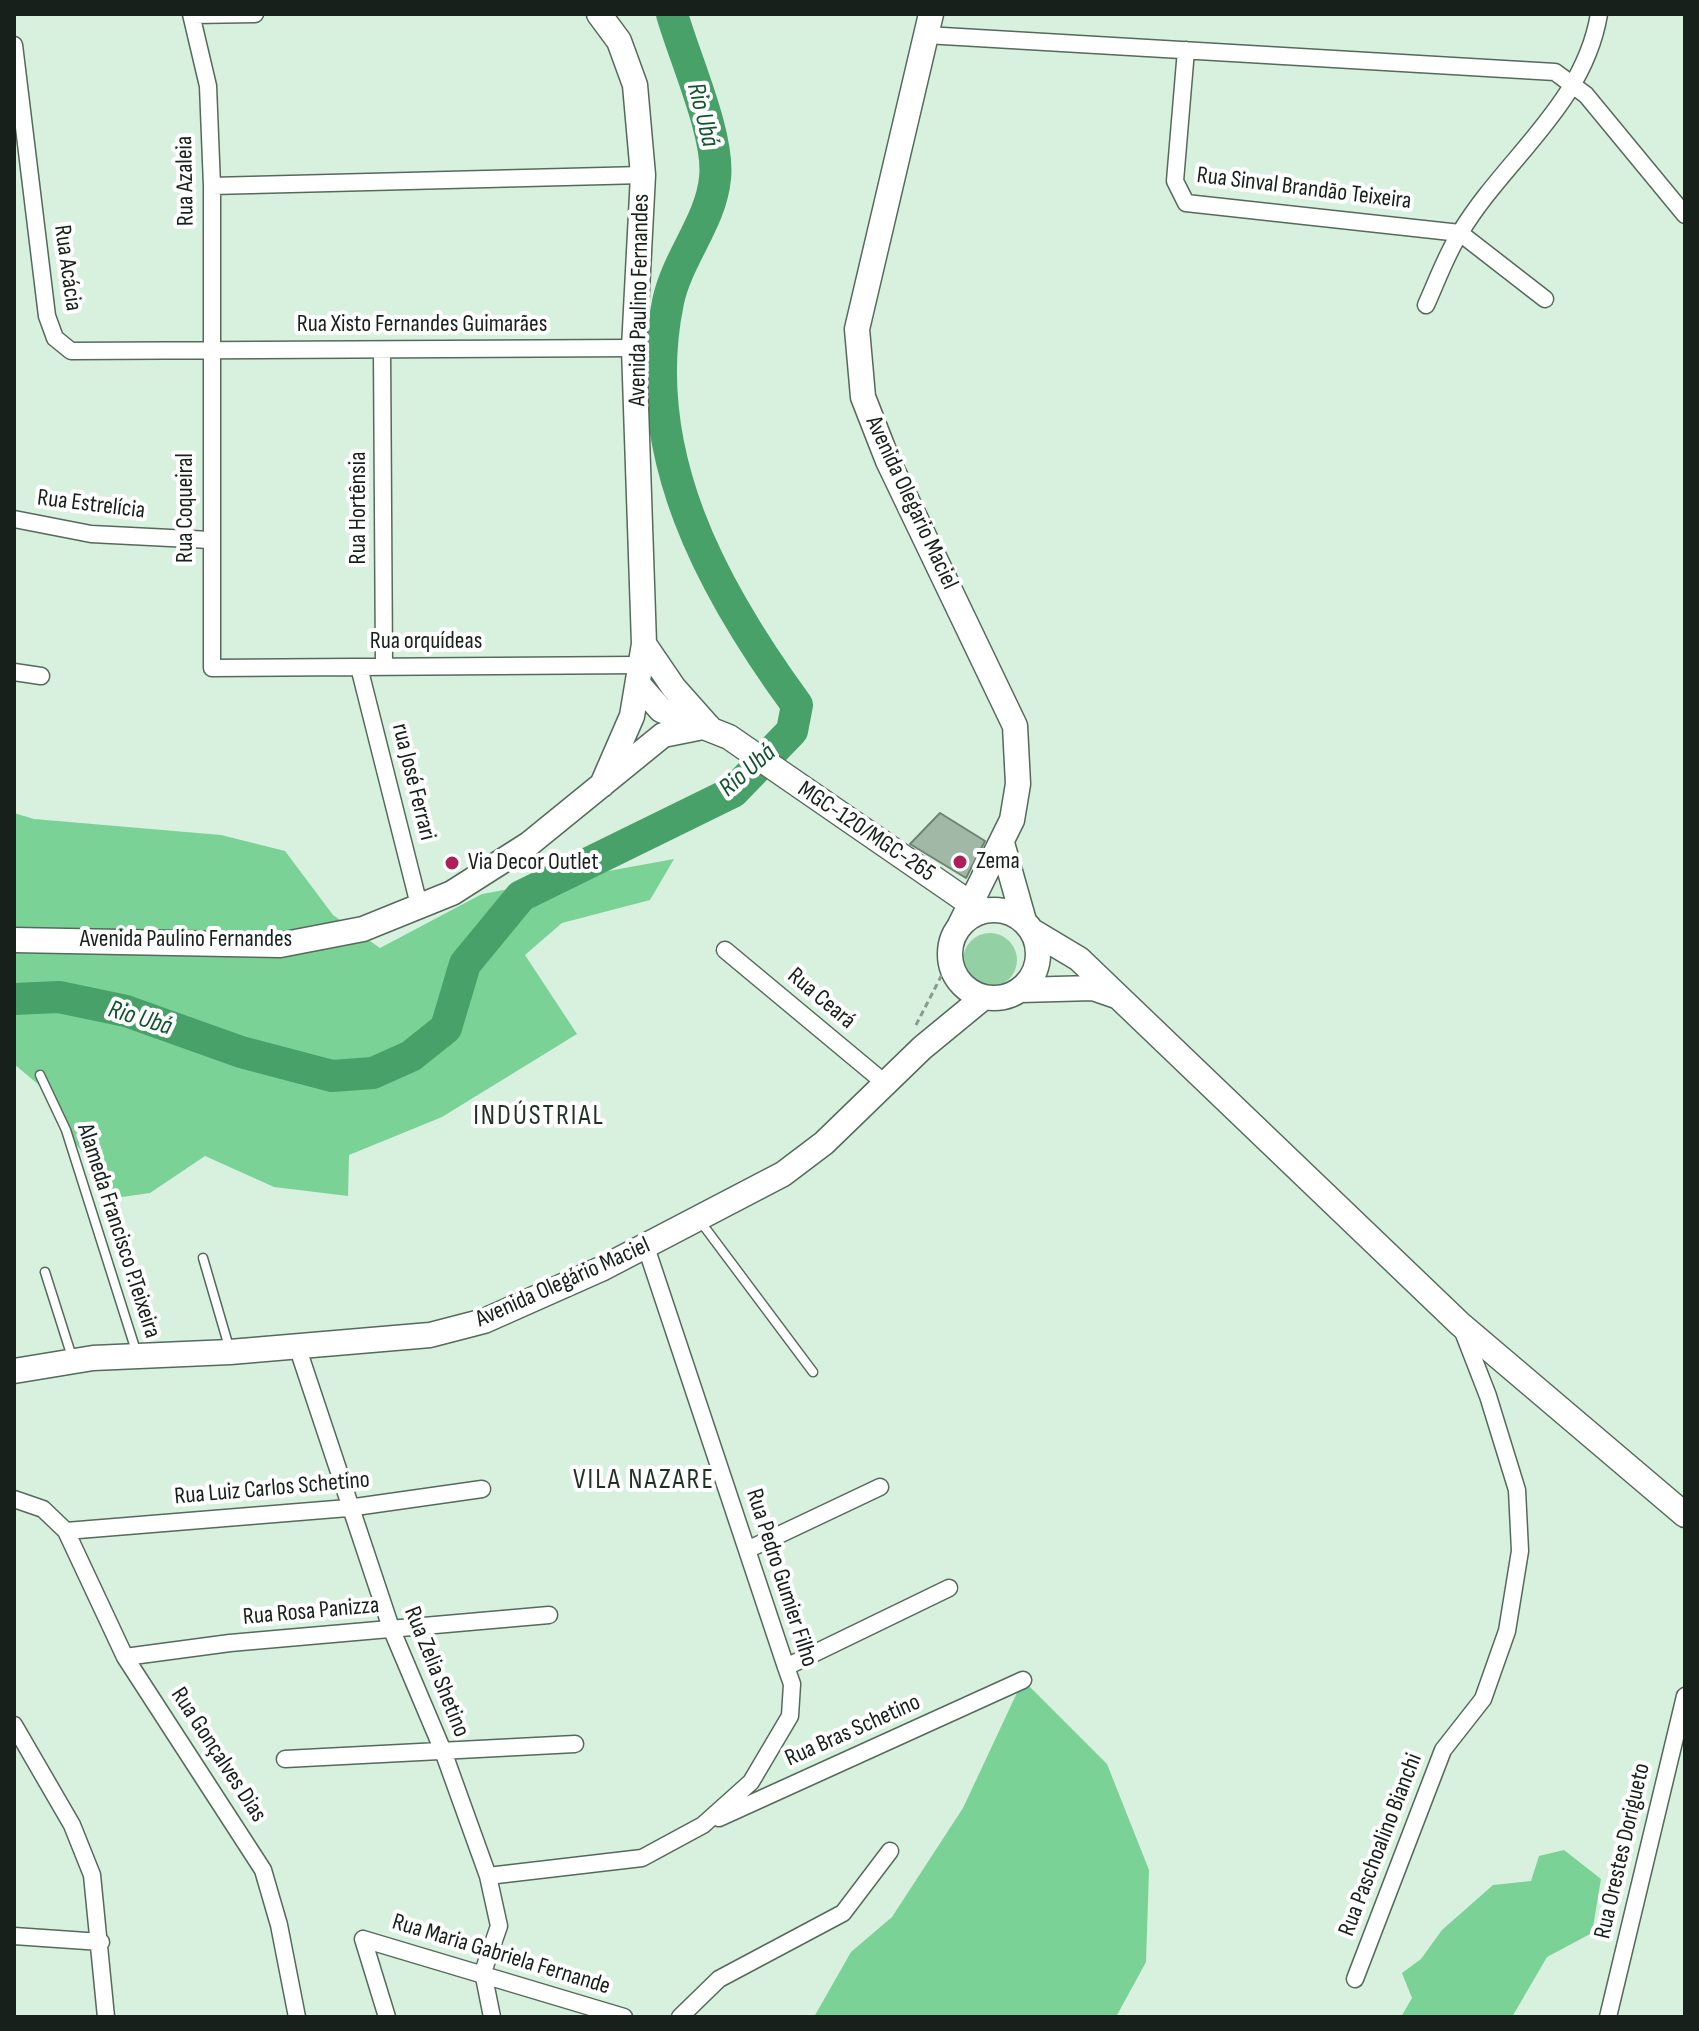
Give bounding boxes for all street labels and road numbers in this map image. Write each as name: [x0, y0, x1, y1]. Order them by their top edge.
street label: Rua Azaleia: [171, 136, 201, 226]
street label: Rua Sinval Brandão Teixeira: [1195, 162, 1413, 216]
street label: Avenida Paulino Fernandes: [624, 194, 656, 406]
street label: Rua Acácia: [47, 223, 87, 313]
street label: Rua Xisto Fernandes Guimarães: [297, 311, 547, 339]
street label: Avenida Olegario Maciel: [858, 412, 964, 594]
street label: Rua Hortênsia: [345, 452, 373, 564]
street label: Rua Coqueiral: [172, 453, 200, 563]
street label: Rua Estrelícia: [35, 484, 147, 526]
street label: Rua orquídeas: [370, 628, 482, 656]
street label: rua José Ferrari: [385, 721, 441, 843]
street label: MGC-120/MGC-265: [792, 775, 940, 889]
street label: Avenida Paulino Fernandes: [80, 926, 292, 954]
street label: Rua Ceará: [781, 962, 861, 1036]
street label: Alameda Francisco P.Teixeira: [70, 1120, 166, 1342]
street label: Avenida Olegário Maciel: [471, 1232, 655, 1334]
street label: Rua Luiz Carlos Schetino: [173, 1466, 371, 1512]
street label: Rua Pedro Gumier Filho: [739, 1486, 823, 1670]
street label: Rua Rosa Panizza: [242, 1592, 380, 1632]
street label: Rua Zelia Shetino: [397, 1603, 475, 1741]
street label: Rua Gonçalves Dias: [164, 1682, 272, 1828]
street label: Rua Bras Schetino: [781, 1688, 925, 1774]
street label: Rua Paschoalino Bianchi: [1333, 1750, 1429, 1940]
street label: Rua Orestes Dorigueto: [1589, 1760, 1657, 1942]
street label: Rua Maria Gabriela Fernande: [389, 1908, 613, 2002]

